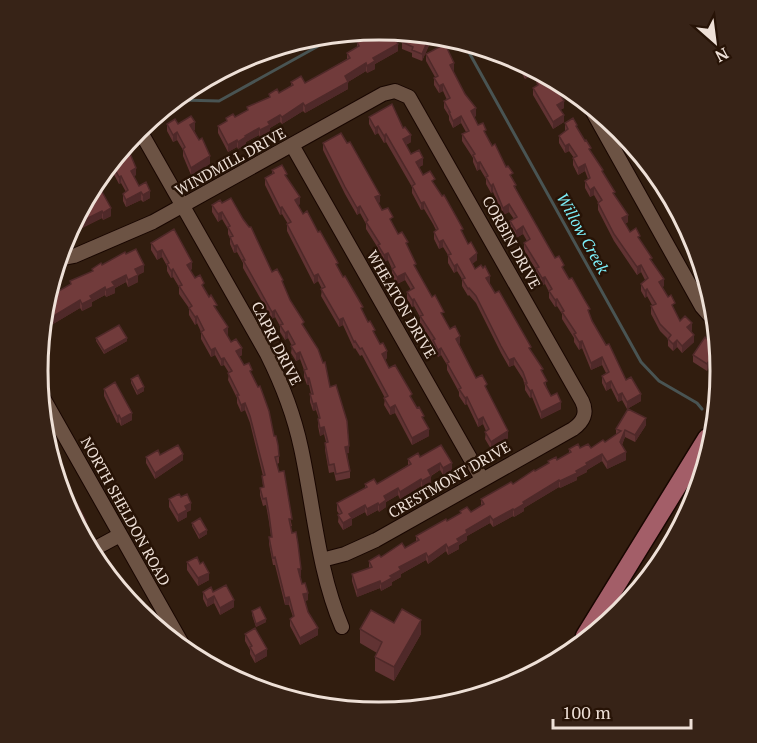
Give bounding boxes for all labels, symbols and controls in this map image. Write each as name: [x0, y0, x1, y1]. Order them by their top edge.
north arrow: [685, 12, 745, 72]
text: N: [712, 43, 733, 68]
street label: WINDMILL DRIVE: [171, 122, 289, 200]
water label: Willow Creek: [552, 188, 615, 278]
street label: CORBIN DRIVE: [478, 192, 546, 292]
street label: WHEATON DRIVE: [363, 246, 441, 362]
street label: CAPRI DRIVE: [247, 298, 307, 388]
street label: NORTH SHELDON ROAD: [77, 433, 175, 589]
street label: CRESTMONT DRIVE: [384, 436, 514, 522]
scale bar: [553, 692, 691, 730]
text: 100 m: [562, 700, 611, 724]

